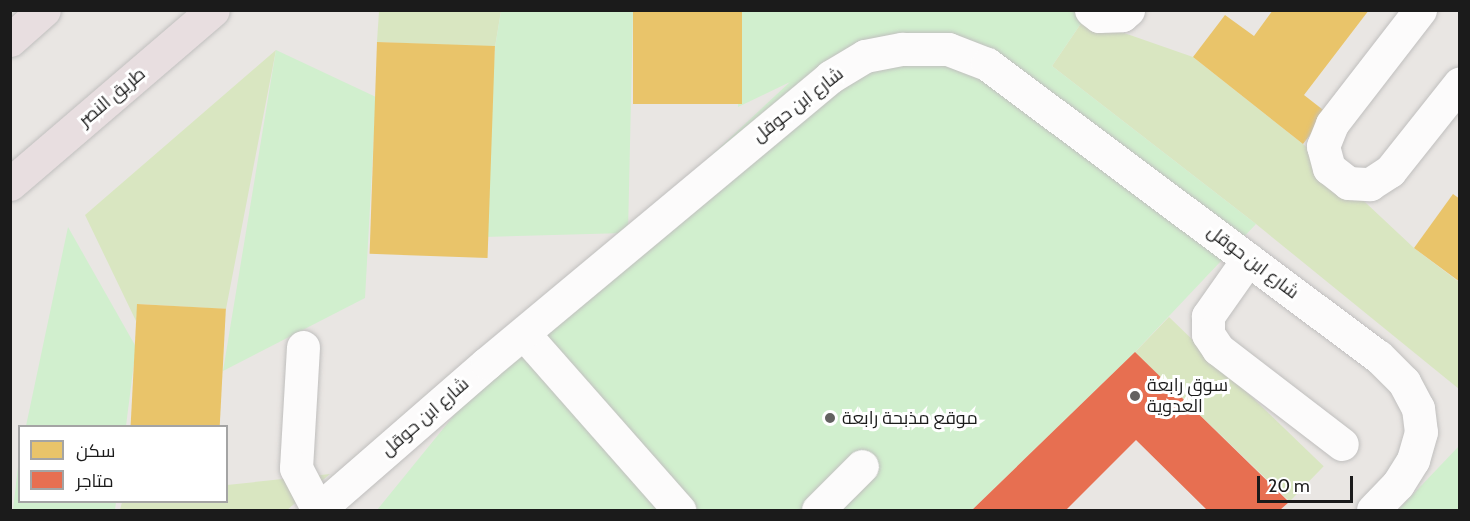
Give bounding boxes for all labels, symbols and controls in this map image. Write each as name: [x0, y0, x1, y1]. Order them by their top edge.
street label: طريق النصر: [74, 63, 150, 131]
street label: شارع ابن حوقل: [748, 63, 848, 147]
street label: شارع ابن حوقل: [1203, 221, 1303, 303]
street label: شارع ابن حوقل: [377, 373, 473, 461]
place label: سوق رابعة العدوية: [1147, 375, 1228, 418]
marker: سوق رابعة العدوية: [1128, 389, 1142, 403]
place label: موقع مذبحة رابعة: [842, 407, 978, 429]
marker: موقع مذبحة رابعة: [823, 411, 837, 425]
legend: [18, 425, 228, 503]
text: سكن: [76, 440, 115, 462]
scale bar: [1260, 464, 1356, 502]
text: متاجر: [76, 470, 114, 492]
text: 20 m: [1268, 475, 1310, 497]

